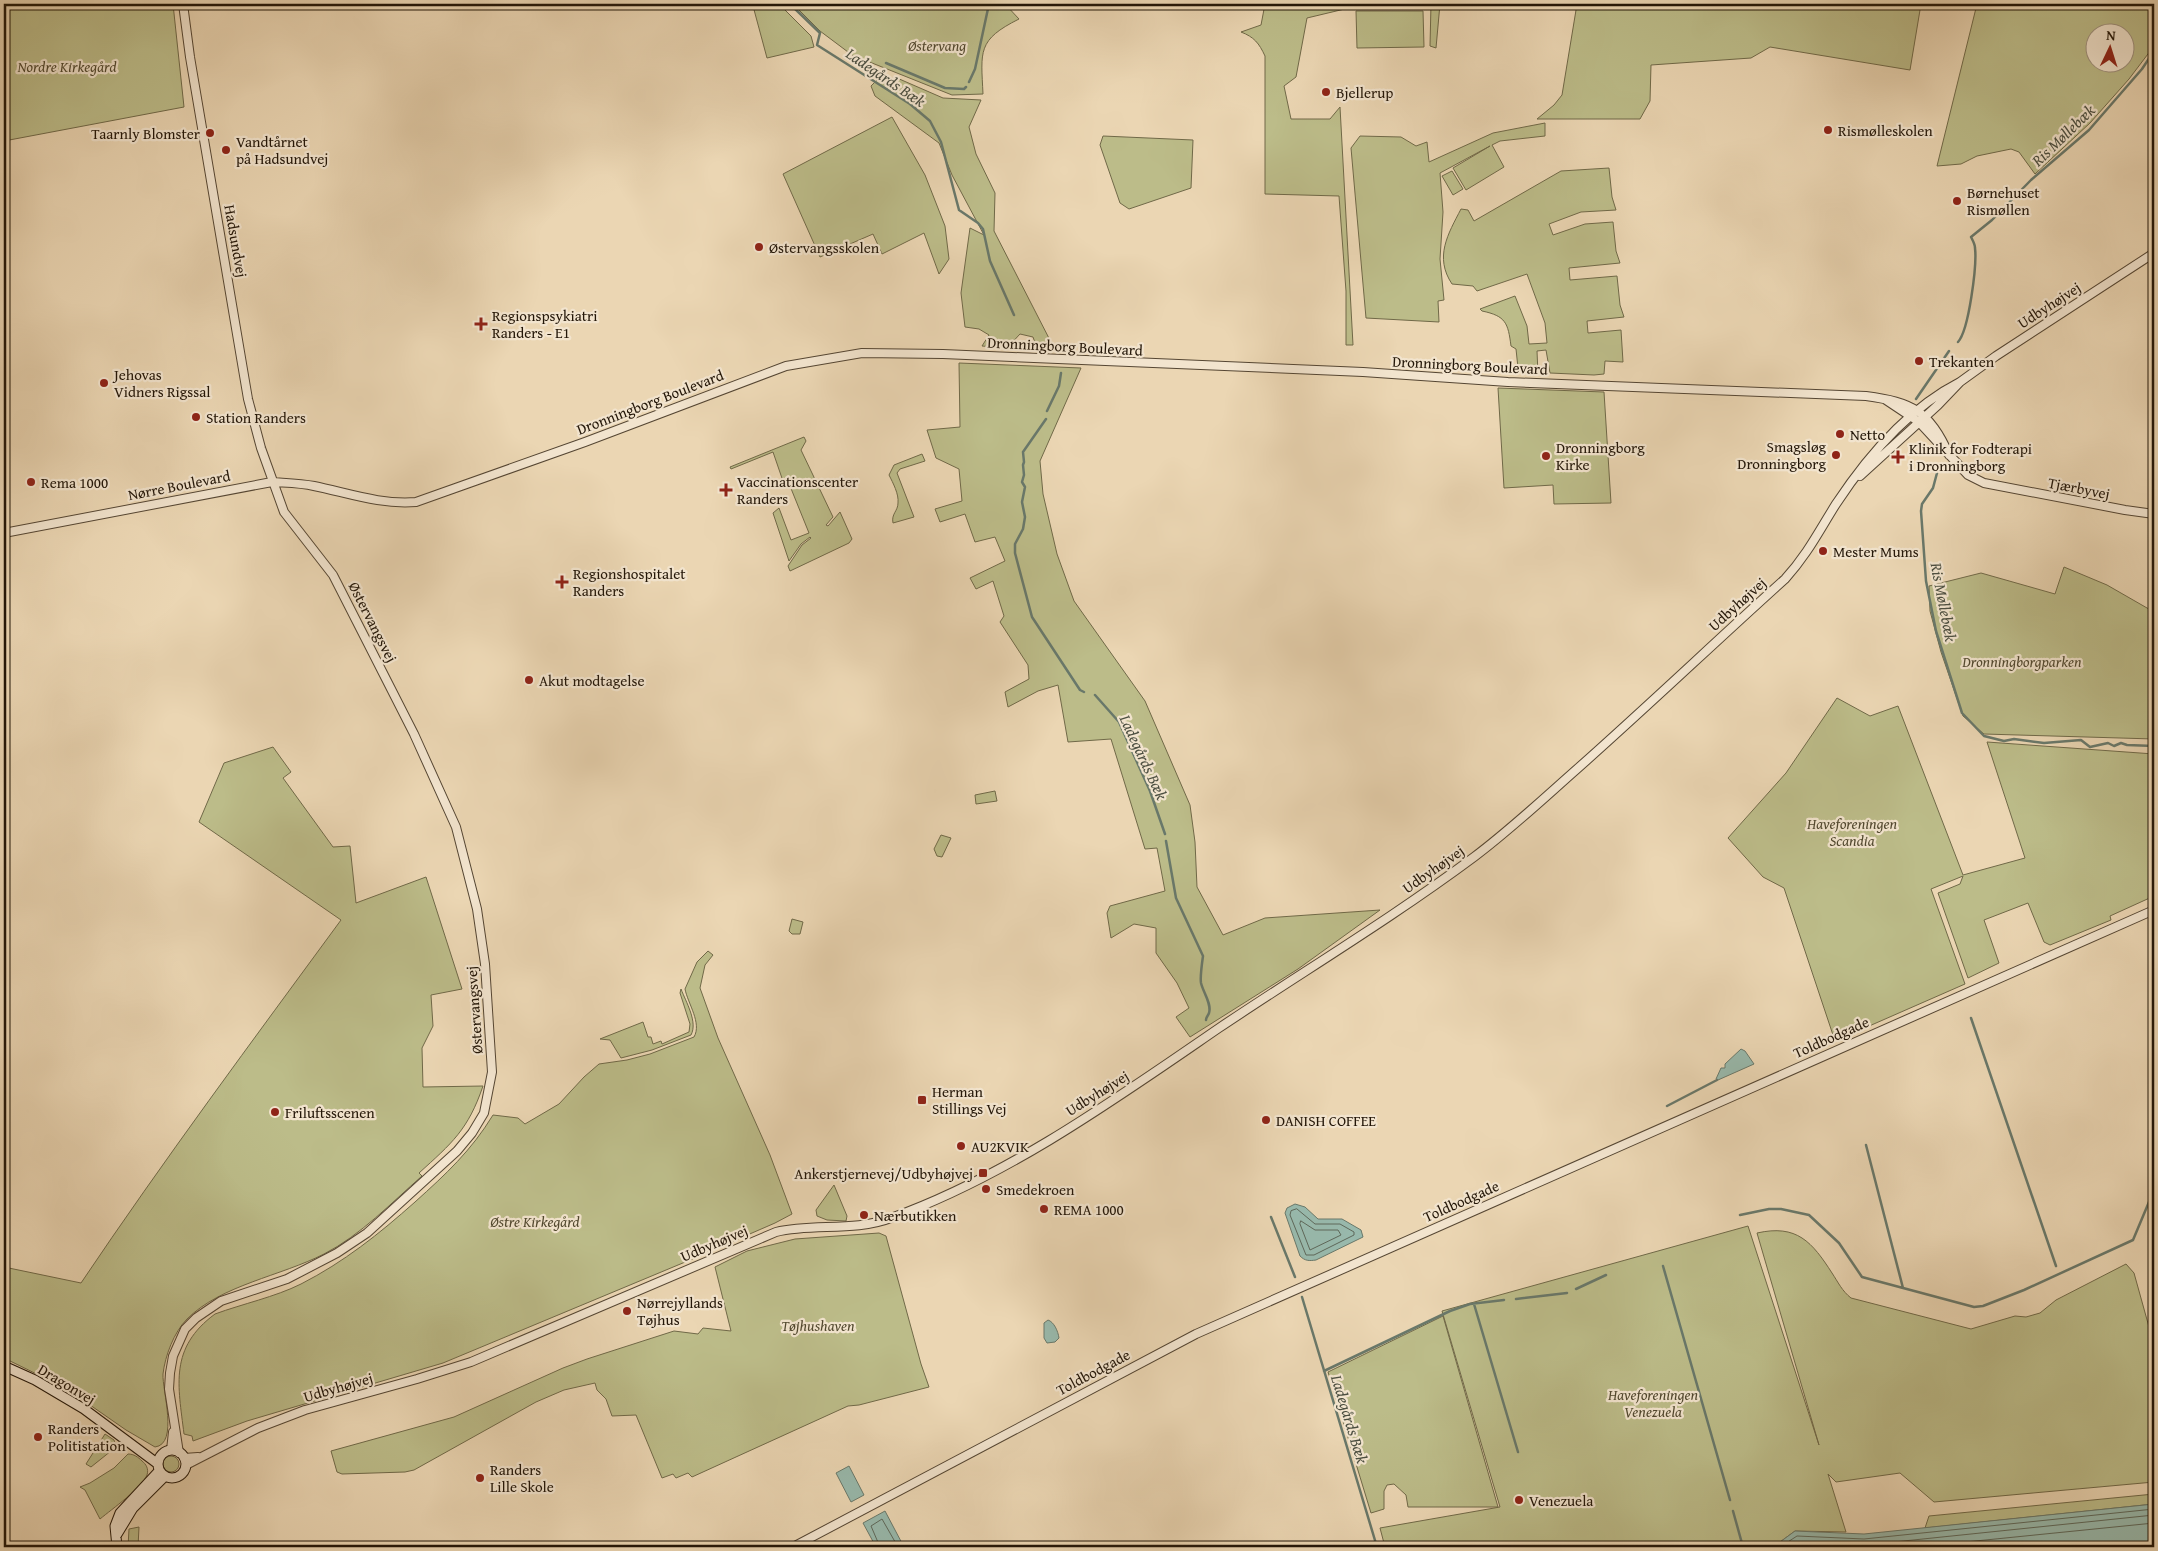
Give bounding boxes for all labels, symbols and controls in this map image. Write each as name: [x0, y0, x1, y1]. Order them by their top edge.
north arrow: [2086, 22, 2136, 72]
text: N: [2106, 25, 2117, 45]
park label: Østervang: [908, 35, 966, 56]
water label: Ladegårds Bæk: [840, 41, 931, 113]
park label: Nordre Kirkegård: [17, 56, 117, 77]
place label: Bjellerup: [1336, 82, 1393, 103]
marker: Bjellerup: [1320, 86, 1332, 98]
water label: Ris Møllebæk: [2025, 98, 2101, 172]
place label: Rismølleskolen: [1838, 120, 1933, 141]
place label: Taarnly Blomster: [91, 123, 200, 144]
marker: Rismølleskolen: [1822, 124, 1834, 136]
marker: Taarnly Blomster: [204, 127, 216, 139]
place label: Vandtårnet på Hadsundvej: [236, 131, 328, 169]
marker: Vandtårnet på Hadsundvej: [220, 144, 232, 156]
place label: Børnehuset Rismøllen: [1967, 182, 2040, 220]
marker: Børnehuset Rismøllen: [1951, 195, 1963, 207]
street label: Hadsundvej: [219, 203, 253, 279]
place label: Østervangsskolen: [769, 237, 880, 258]
marker: Østervangsskolen: [753, 241, 765, 253]
street label: Udbyhøjvej: [2013, 277, 2085, 333]
place label: Regionspsykiatri Randers - E1: [492, 305, 598, 343]
marker: Regionspsykiatri Randers - E1: [474, 317, 488, 331]
street label: Dronningborg Boulevard: [987, 331, 1143, 361]
street label: Dronningborg Boulevard: [1392, 350, 1548, 380]
place label: Trekanten: [1929, 351, 1995, 372]
marker: Trekanten: [1913, 355, 1925, 367]
place label: Jehovas Vidners Rigssal: [112, 364, 210, 402]
street label: Dronningborg Boulevard: [573, 364, 727, 440]
marker: Jehovas Vidners Rigssal: [98, 377, 110, 389]
place label: Station Randers: [206, 407, 306, 428]
marker: Station Randers: [190, 411, 202, 423]
place label: Netto: [1850, 424, 1885, 445]
marker: Netto: [1834, 428, 1846, 440]
place label: Smagsløg Dronningborg: [1737, 436, 1827, 474]
place label: Dronningborg Kirke: [1556, 437, 1645, 475]
place label: Klinik for Fodterapi i Dronningborg: [1909, 438, 2032, 476]
marker: Smagsløg Dronningborg: [1830, 449, 1842, 461]
marker: Dronningborg Kirke: [1540, 450, 1552, 462]
marker: Klinik for Fodterapi i Dronningborg: [1891, 450, 1905, 464]
street label: Nørre Boulevard: [126, 465, 232, 505]
place label: Vaccinationscenter Randers: [737, 471, 858, 509]
place label: Rema 1000: [41, 472, 108, 493]
street label: Tjærbyvej: [2046, 472, 2112, 504]
marker: Rema 1000: [25, 476, 37, 488]
marker: Vaccinationscenter Randers: [719, 483, 733, 497]
place label: Mester Mums: [1833, 541, 1919, 562]
marker: Mester Mums: [1817, 545, 1829, 557]
water label: Ris Møllebæk: [1924, 559, 1964, 644]
place label: Regionshospitalet Randers: [573, 563, 686, 601]
street label: Udbyhøjvej: [1703, 572, 1771, 636]
marker: Regionshospitalet Randers: [555, 575, 569, 589]
street label: Østervangsvej: [344, 578, 402, 666]
park label: Dronningborgparken: [1961, 651, 2082, 672]
place label: Akut modtagelse: [539, 670, 644, 691]
marker: Akut modtagelse: [523, 674, 535, 686]
water label: Ladegårds Bæk: [1113, 710, 1175, 804]
park label: Haveforeningen Scandia: [1806, 813, 1897, 851]
street label: Udbyhøjvej: [1398, 840, 1468, 898]
street label: Østervangsvej: [460, 965, 488, 1055]
street label: Toldbodgade: [1790, 1011, 1872, 1063]
street label: Udbyhøjvej: [1061, 1065, 1133, 1121]
place label: Herman Stillings Vej: [932, 1081, 1007, 1119]
marker: Herman Stillings Vej: [916, 1094, 928, 1106]
place label: Friluftsscenen: [285, 1102, 375, 1123]
marker: Friluftsscenen: [269, 1106, 281, 1118]
place label: DANISH COFFEE: [1276, 1110, 1376, 1131]
marker: DANISH COFFEE: [1260, 1114, 1272, 1126]
place label: AU2KVIK: [971, 1136, 1029, 1157]
marker: AU2KVIK: [955, 1140, 967, 1152]
place label: Ankerstjernevej/Udbyhøjvej: [794, 1163, 973, 1184]
marker: Ankerstjernevej/Udbyhøjvej: [977, 1167, 989, 1179]
street label: Toldbodgade: [1420, 1175, 1502, 1227]
place label: Smedekroen: [996, 1179, 1075, 1200]
marker: Smedekroen: [980, 1183, 992, 1195]
place label: REMA 1000: [1054, 1199, 1124, 1220]
marker: REMA 1000: [1038, 1203, 1050, 1215]
place label: Nærbutikken: [874, 1205, 957, 1226]
marker: Nærbutikken: [858, 1209, 870, 1221]
park label: Østre Kirkegård: [490, 1211, 580, 1232]
street label: Udbyhøjvej: [677, 1219, 751, 1267]
place label: Nørrejyllands Tøjhus: [637, 1292, 723, 1330]
marker: Nørrejyllands Tøjhus: [621, 1305, 633, 1317]
park label: Tøjhushaven: [781, 1315, 855, 1336]
street label: Toldbodgade: [1052, 1344, 1134, 1400]
street label: Dragonvej: [34, 1359, 100, 1409]
street label: Udbyhøjvej: [301, 1367, 375, 1407]
water label: Ladegårds Bæk: [1325, 1371, 1375, 1467]
park label: Haveforeningen Venezuela: [1607, 1384, 1698, 1422]
place label: Randers Politistation: [48, 1418, 126, 1456]
marker: Randers Politistation: [32, 1431, 44, 1443]
place label: Randers Lille Skole: [490, 1459, 554, 1497]
marker: Randers Lille Skole: [474, 1472, 486, 1484]
place label: Venezuela: [1529, 1490, 1593, 1511]
marker: Venezuela: [1513, 1494, 1525, 1506]

